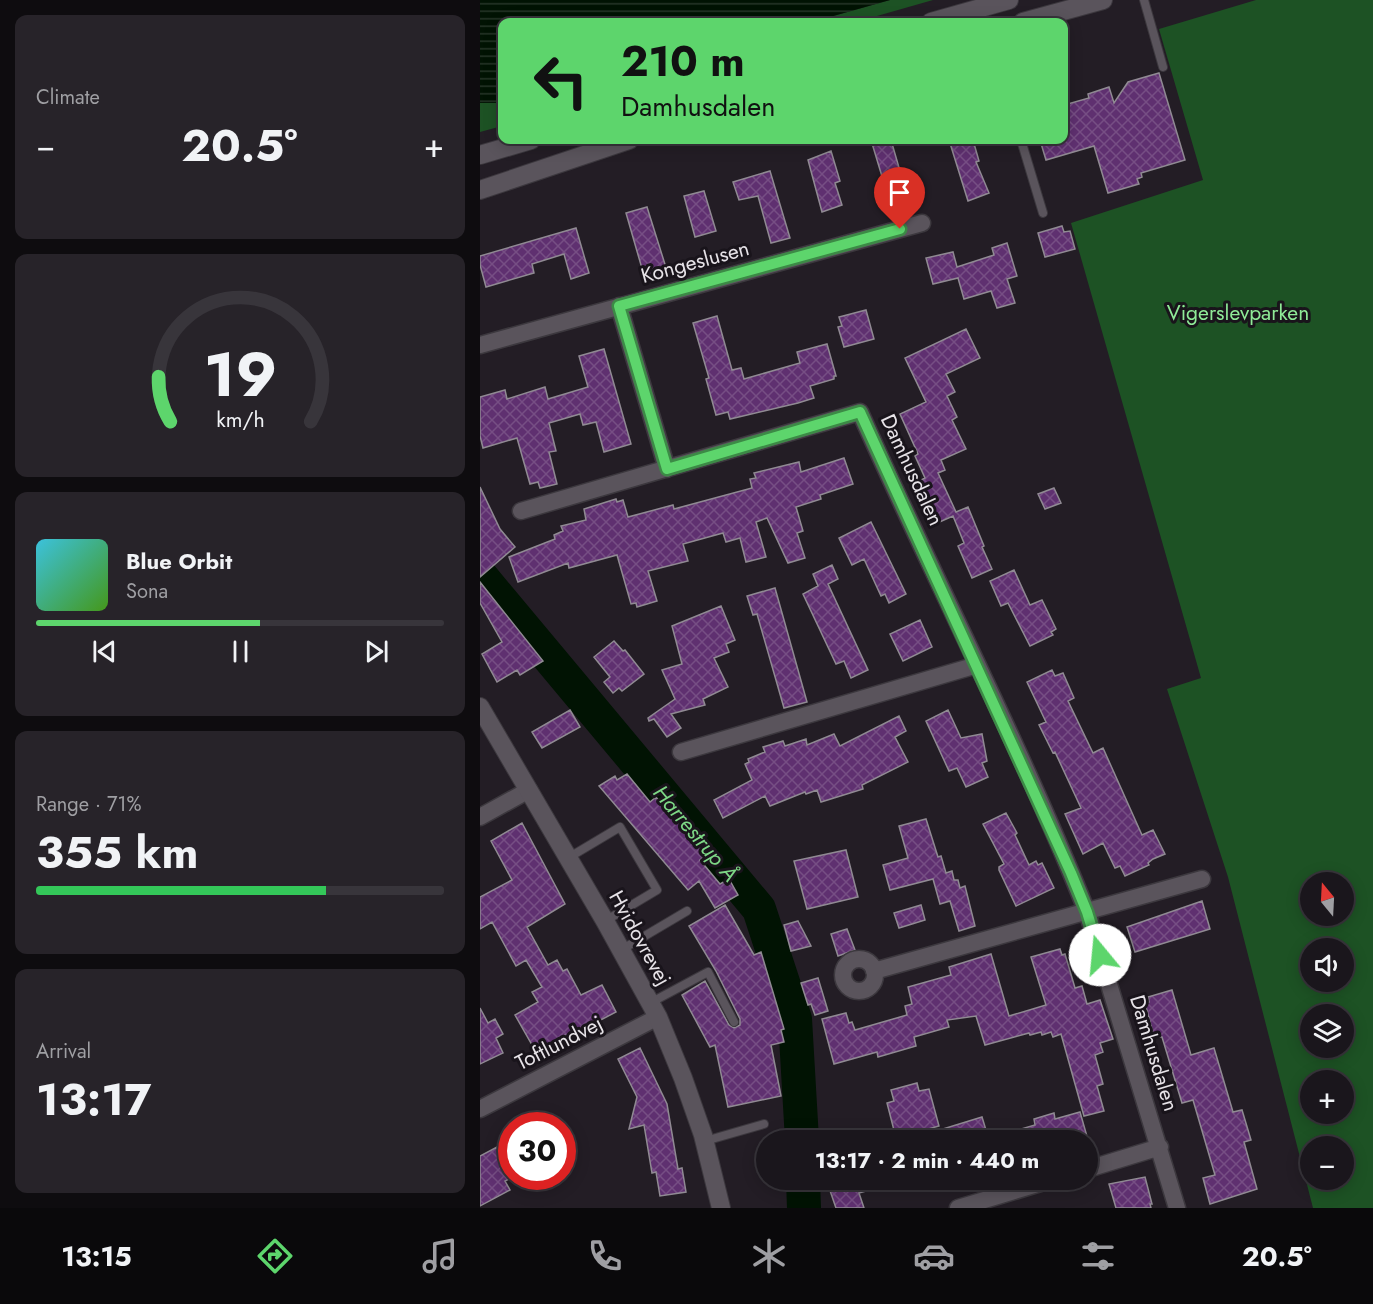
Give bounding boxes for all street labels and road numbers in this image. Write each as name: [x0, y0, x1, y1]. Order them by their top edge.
street label: Kongeslusen: [637, 233, 753, 291]
street label: Damhusdalen: [873, 409, 951, 531]
street label: Hvidovrevej: [602, 885, 678, 991]
street label: Damhusdalen: [1122, 991, 1186, 1115]
street label: Toftlundvej: [510, 1008, 608, 1078]

